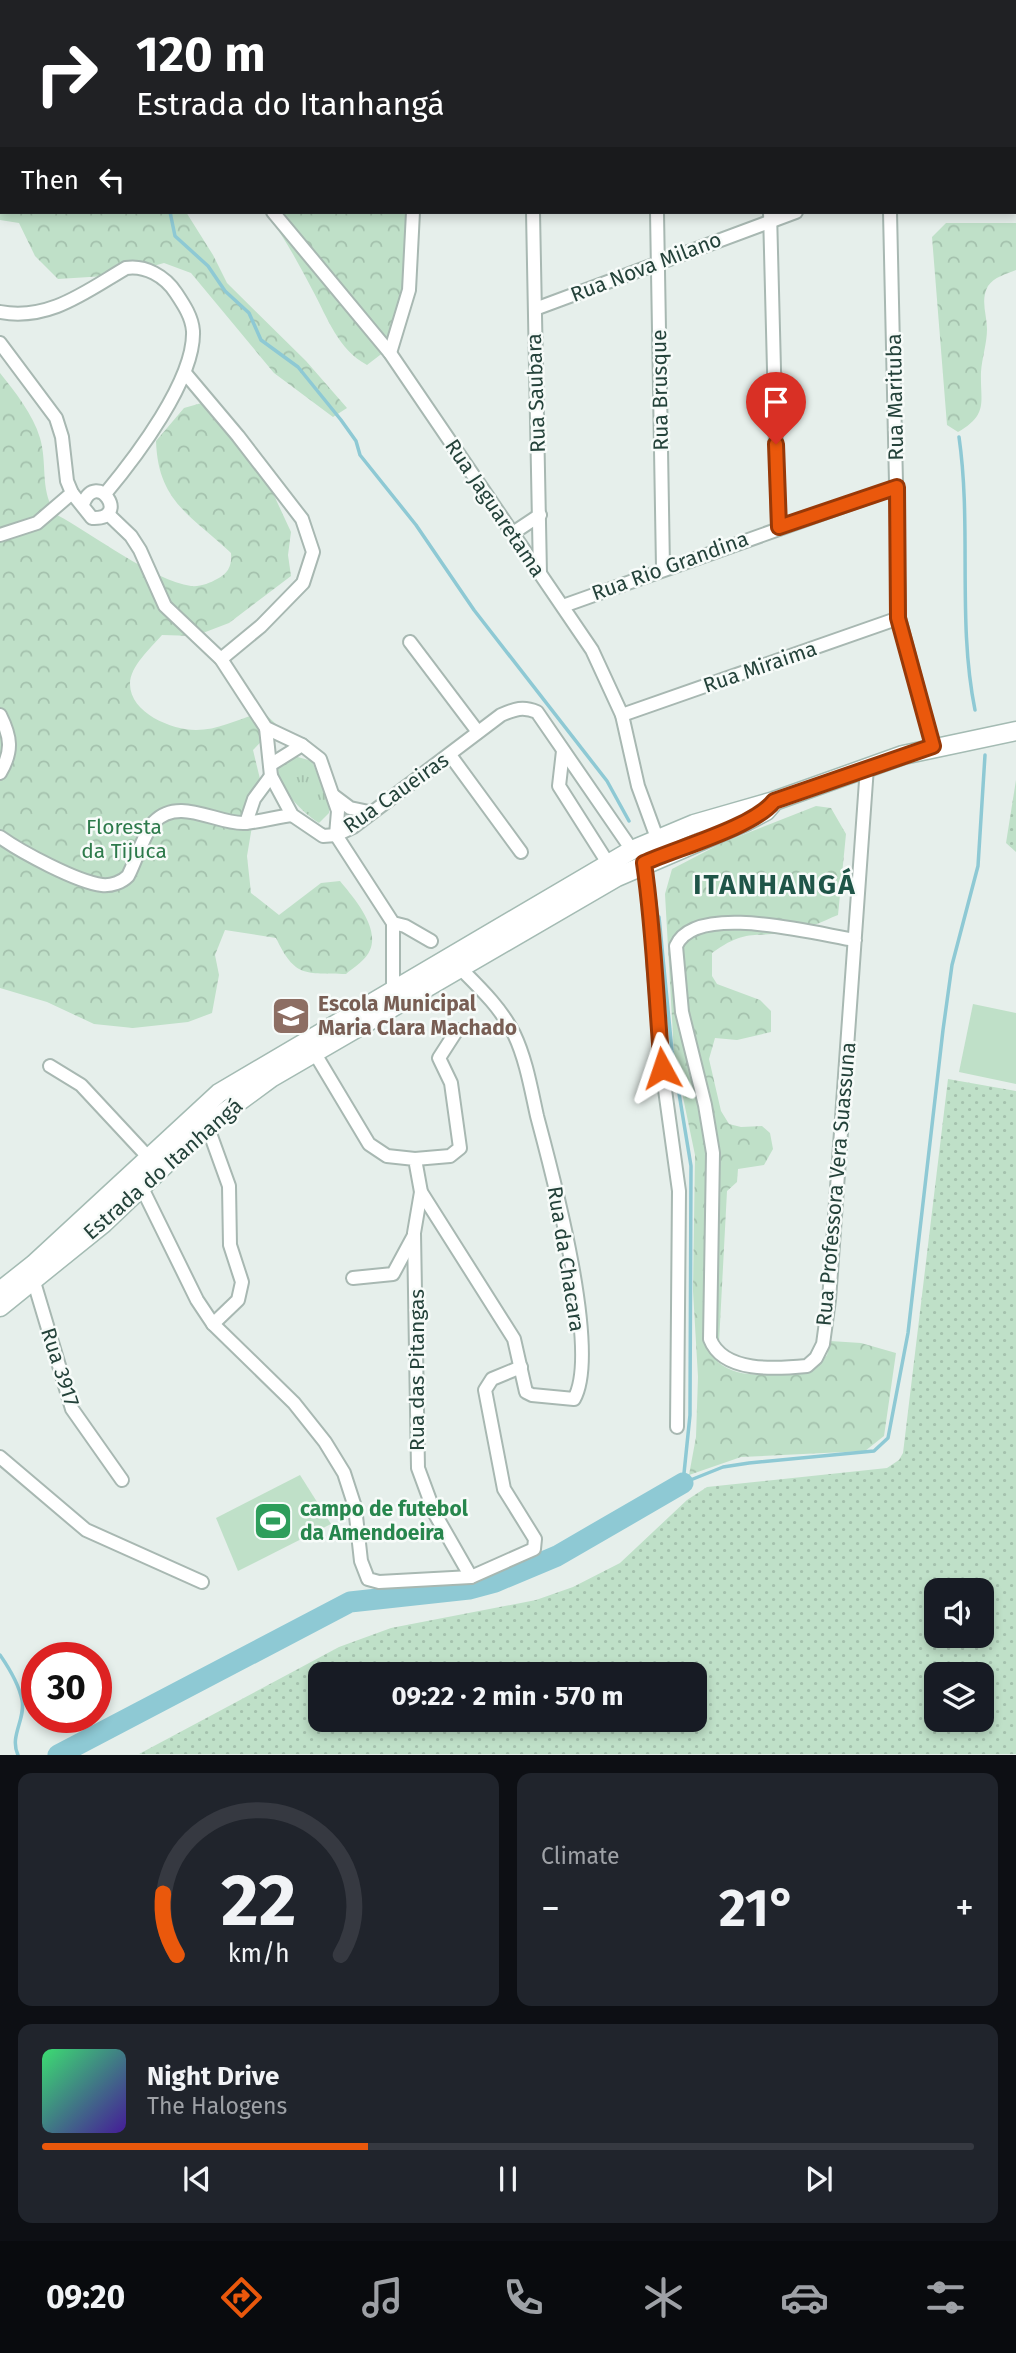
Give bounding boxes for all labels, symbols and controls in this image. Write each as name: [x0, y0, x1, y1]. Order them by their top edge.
text: 120 m: [136, 25, 266, 84]
icon: right: [21, 28, 112, 119]
text: Estrada do Itanhangá: [136, 85, 445, 123]
icon: left: [93, 161, 131, 199]
text: Then: [21, 165, 79, 196]
street label: Rua Nova Milano: [567, 226, 725, 308]
street label: Rua Brusque: [646, 329, 674, 451]
street label: Rua Saubara: [521, 333, 551, 453]
street label: Rua Marituba: [881, 333, 909, 461]
pin: [746, 372, 806, 444]
icon: arrive: [757, 383, 795, 421]
street label: Rua Jaguaretama: [439, 434, 551, 582]
street label: Rua Rio Grandina: [588, 526, 752, 606]
street label: Rua Miraima: [700, 635, 820, 699]
street label: Rua Caueiras: [338, 747, 454, 839]
park label: Floresta da Tijuca: [81, 814, 167, 864]
district label: ITANHANGÁ: [693, 867, 857, 901]
place label: Escola Municipal Maria Clara Machado: [318, 991, 517, 1041]
school or university icon: Escola Municipal Maria Clara Machado: [270, 995, 312, 1037]
position arrow: [625, 1031, 699, 1105]
street label: Rua Professora Vera Suassuna: [811, 1041, 861, 1327]
street label: Estrada do Itanhangá: [78, 1093, 248, 1245]
street label: Rua da Chacara: [542, 1184, 590, 1334]
street label: Rua das Pitangas: [404, 1289, 430, 1451]
street label: Rua 3917: [35, 1324, 85, 1410]
place label: campo de futebol da Amendoeira: [300, 1496, 469, 1546]
sports icon: campo de futebol da Amendoeira: [252, 1500, 294, 1542]
map controls: [924, 1578, 994, 1732]
button: sound: [924, 1578, 994, 1648]
speed limit sign: 30: [21, 1642, 112, 1733]
button: layers: [924, 1662, 994, 1732]
text: 09:22 · 2 min · 570 m: [391, 1681, 624, 1712]
text: Climate: [541, 1842, 620, 1870]
text: 22: [221, 1858, 296, 1945]
text: 21°: [719, 1877, 796, 1940]
text: −: [541, 1885, 560, 1931]
text: +: [955, 1885, 974, 1931]
text: km/h: [228, 1939, 289, 1969]
text: Night Drive: [147, 2061, 279, 2092]
text: The Halogens: [147, 2092, 287, 2120]
icon: previous: [178, 2160, 216, 2198]
icon: pause: [489, 2160, 527, 2198]
icon: next: [800, 2160, 838, 2198]
icon: directions: [217, 2273, 266, 2322]
icon: music: [358, 2273, 407, 2322]
icon: phone: [499, 2273, 548, 2322]
icon: climate: [639, 2273, 688, 2322]
icon: car: [780, 2273, 829, 2322]
icon: filters: [921, 2273, 970, 2322]
text: 09:20: [46, 2278, 125, 2316]

